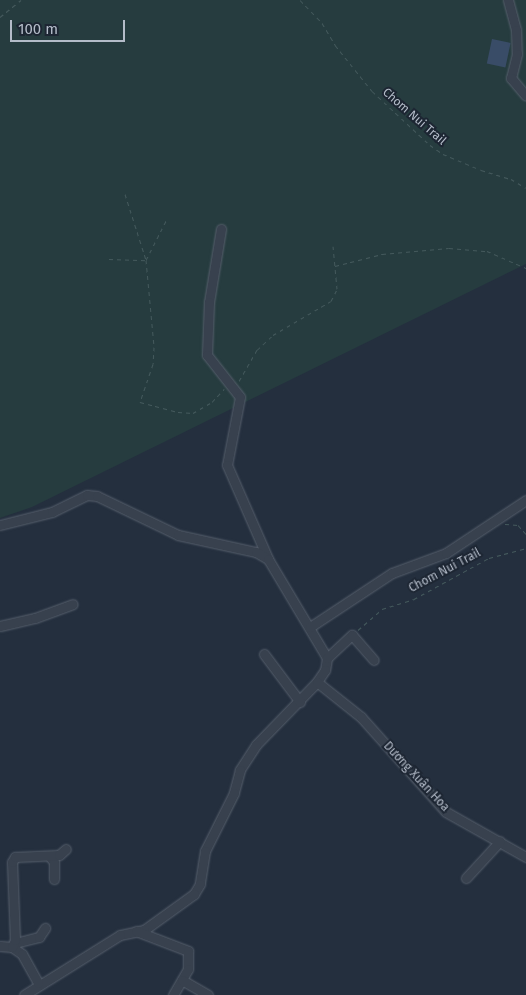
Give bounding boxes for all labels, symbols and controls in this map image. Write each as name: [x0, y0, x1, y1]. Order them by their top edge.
scale bar: [12, 10, 128, 42]
text: 100 m: [18, 20, 58, 38]
street label: Chom Nui Trail: [379, 86, 449, 148]
street label: Chom Nui Trail: [407, 546, 483, 596]
street label: Dương Xuân Hoa: [380, 739, 452, 815]

